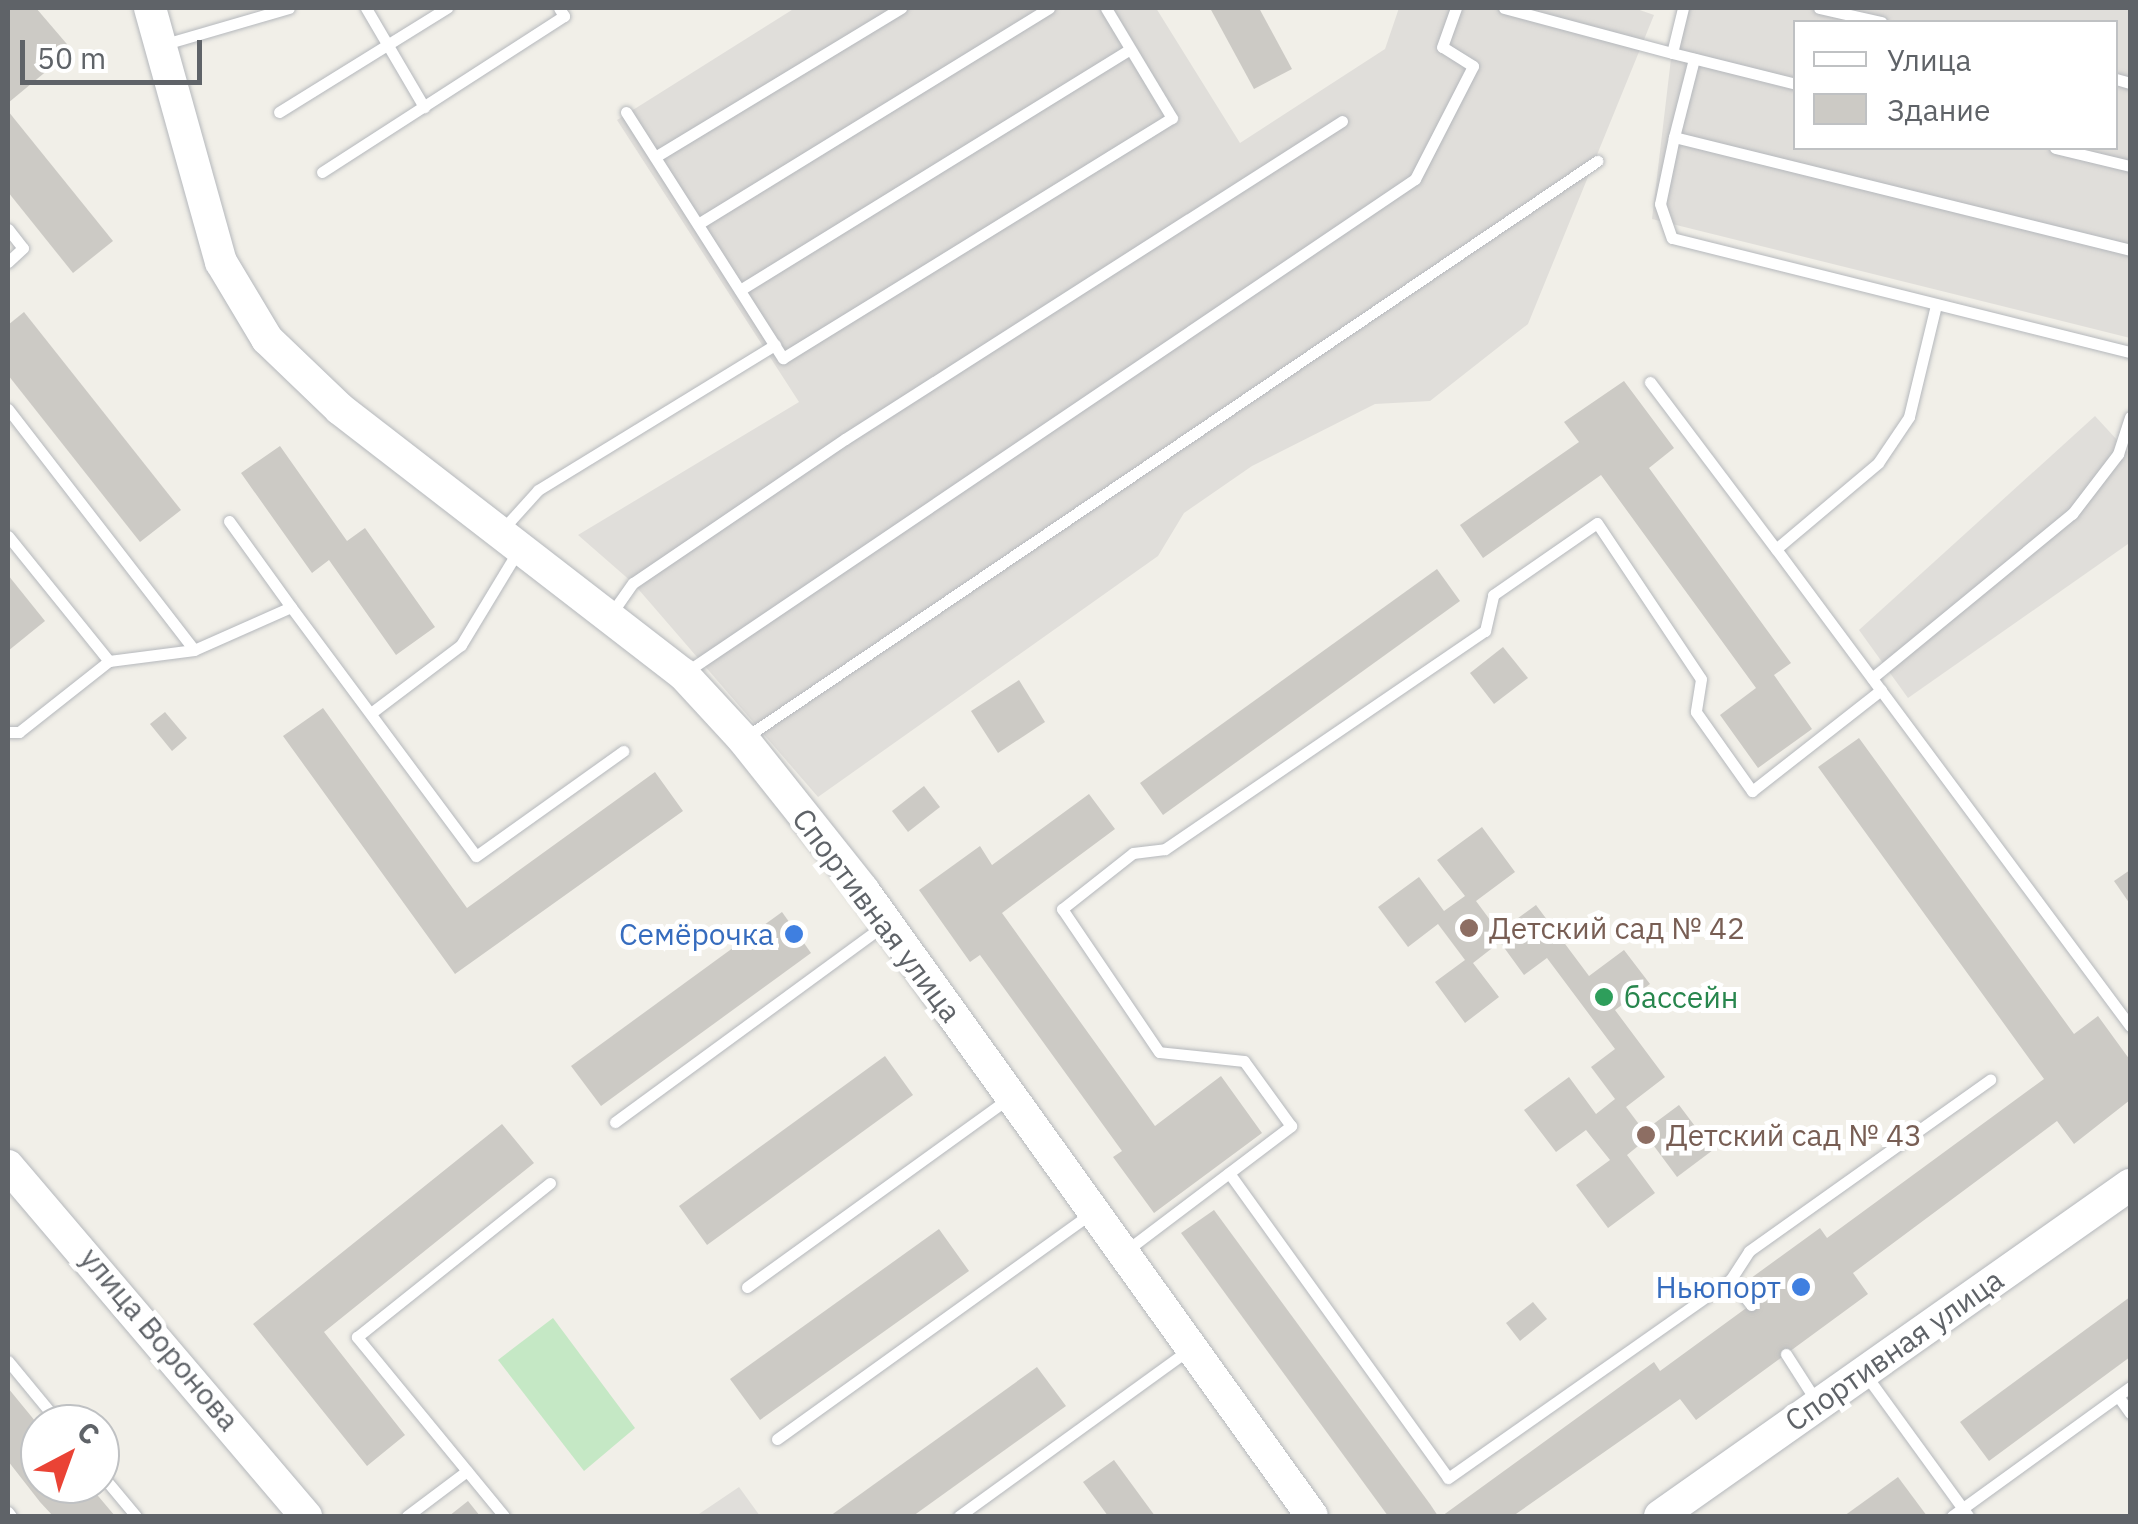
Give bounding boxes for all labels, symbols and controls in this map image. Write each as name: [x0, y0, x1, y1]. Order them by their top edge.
scale bar: [25, 20, 208, 82]
legend: [1793, 20, 2118, 150]
text: 50 m: [37, 38, 106, 77]
text: Улица: [1887, 40, 1972, 79]
text: Здание: [1887, 90, 1990, 129]
street label: Спортивная улица: [785, 801, 969, 1029]
place label: Детский сад № 42: [1489, 910, 1745, 946]
place label: Семёрочка: [619, 916, 774, 952]
marker: Детский сад № 42: [1458, 917, 1480, 939]
marker: Семёрочка: [783, 923, 805, 945]
place label: бассейн: [1624, 979, 1739, 1015]
marker: бассейн: [1593, 986, 1615, 1008]
place label: Детский сад № 43: [1666, 1117, 1922, 1153]
marker: Детский сад № 43: [1635, 1124, 1657, 1146]
street label: улица Воронова: [73, 1240, 247, 1438]
street label: Спортивная улица: [1778, 1261, 2010, 1439]
place label: Ньюпорт: [1656, 1269, 1781, 1305]
marker: Ньюпорт: [1790, 1276, 1812, 1298]
north arrow: [20, 1404, 120, 1504]
text: С: [70, 1413, 108, 1452]

